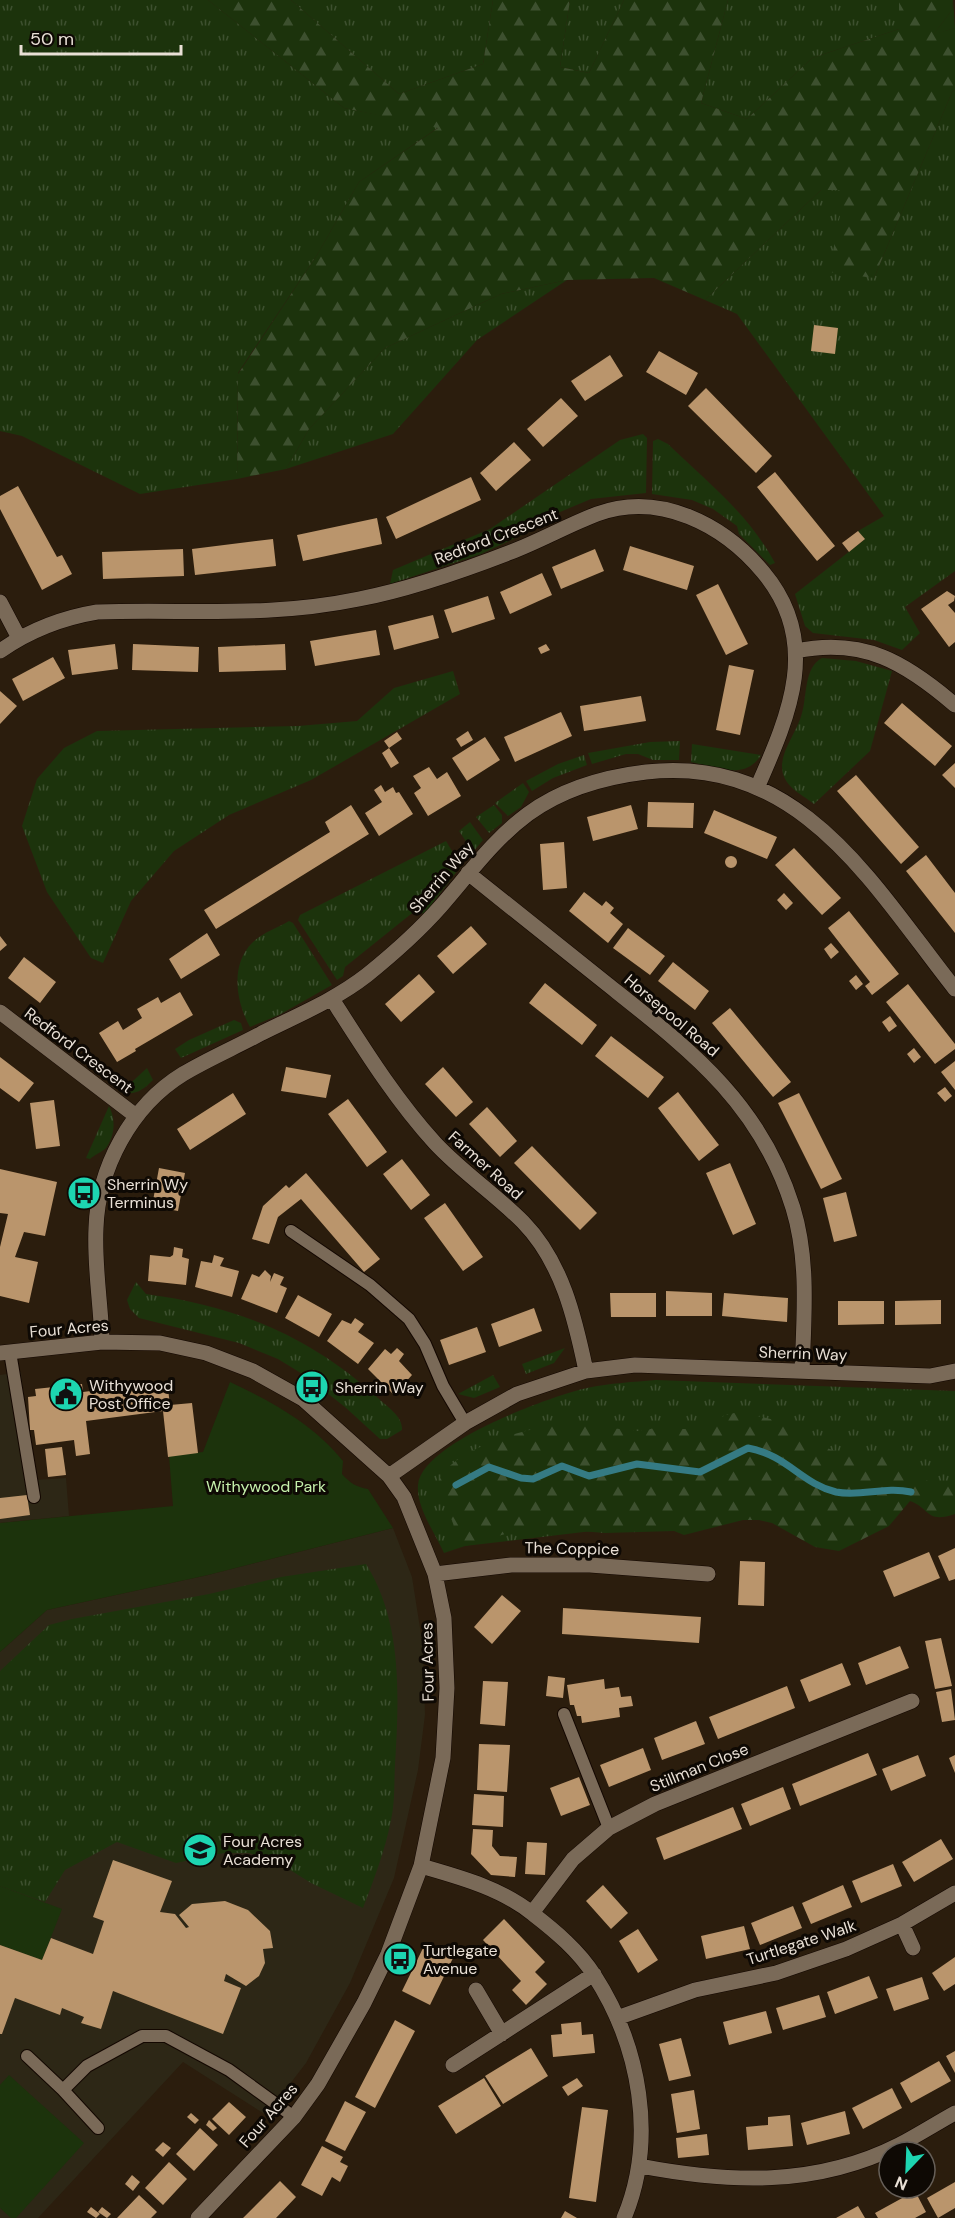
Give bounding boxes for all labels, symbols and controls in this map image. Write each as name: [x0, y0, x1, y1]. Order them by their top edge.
scale bar: [21, 18, 182, 56]
text: 50 m: [30, 27, 74, 51]
street label: Redford Crescent: [431, 503, 561, 570]
street label: Sherrin Way: [404, 837, 478, 918]
street label: Horsepool Road: [620, 970, 723, 1061]
street label: Redford Crescent: [20, 1003, 137, 1098]
street label: Farmer Road: [444, 1126, 527, 1204]
place label: Sherrin Wy Terminus: [107, 1174, 188, 1213]
bus stop icon: Sherrin Wy Terminus: [66, 1175, 102, 1211]
street label: Four Acres: [29, 1315, 109, 1342]
street label: Sherrin Way: [758, 1341, 848, 1366]
bus stop icon: Sherrin Way: [294, 1369, 330, 1405]
place label: Withywood Post Office: [89, 1375, 173, 1414]
public building icon: Withywood Post Office: [48, 1376, 84, 1412]
place label: Sherrin Way: [335, 1377, 424, 1398]
park label: Withywood Park: [206, 1476, 326, 1497]
street label: The Coppice: [525, 1537, 619, 1560]
street label: Four Acres: [416, 1622, 439, 1702]
street label: Stillman Close: [647, 1738, 752, 1797]
place label: Four Acres Academy: [223, 1831, 302, 1870]
school or university icon: Four Acres Academy: [182, 1832, 218, 1868]
street label: Turtlegate Walk: [744, 1915, 859, 1970]
place label: Turtlegate Avenue: [423, 1940, 498, 1979]
bus stop icon: Turtlegate Avenue: [382, 1941, 418, 1977]
street label: Four Acres: [234, 2079, 302, 2152]
north arrow: [877, 2140, 937, 2200]
text: N: [892, 2171, 911, 2195]

